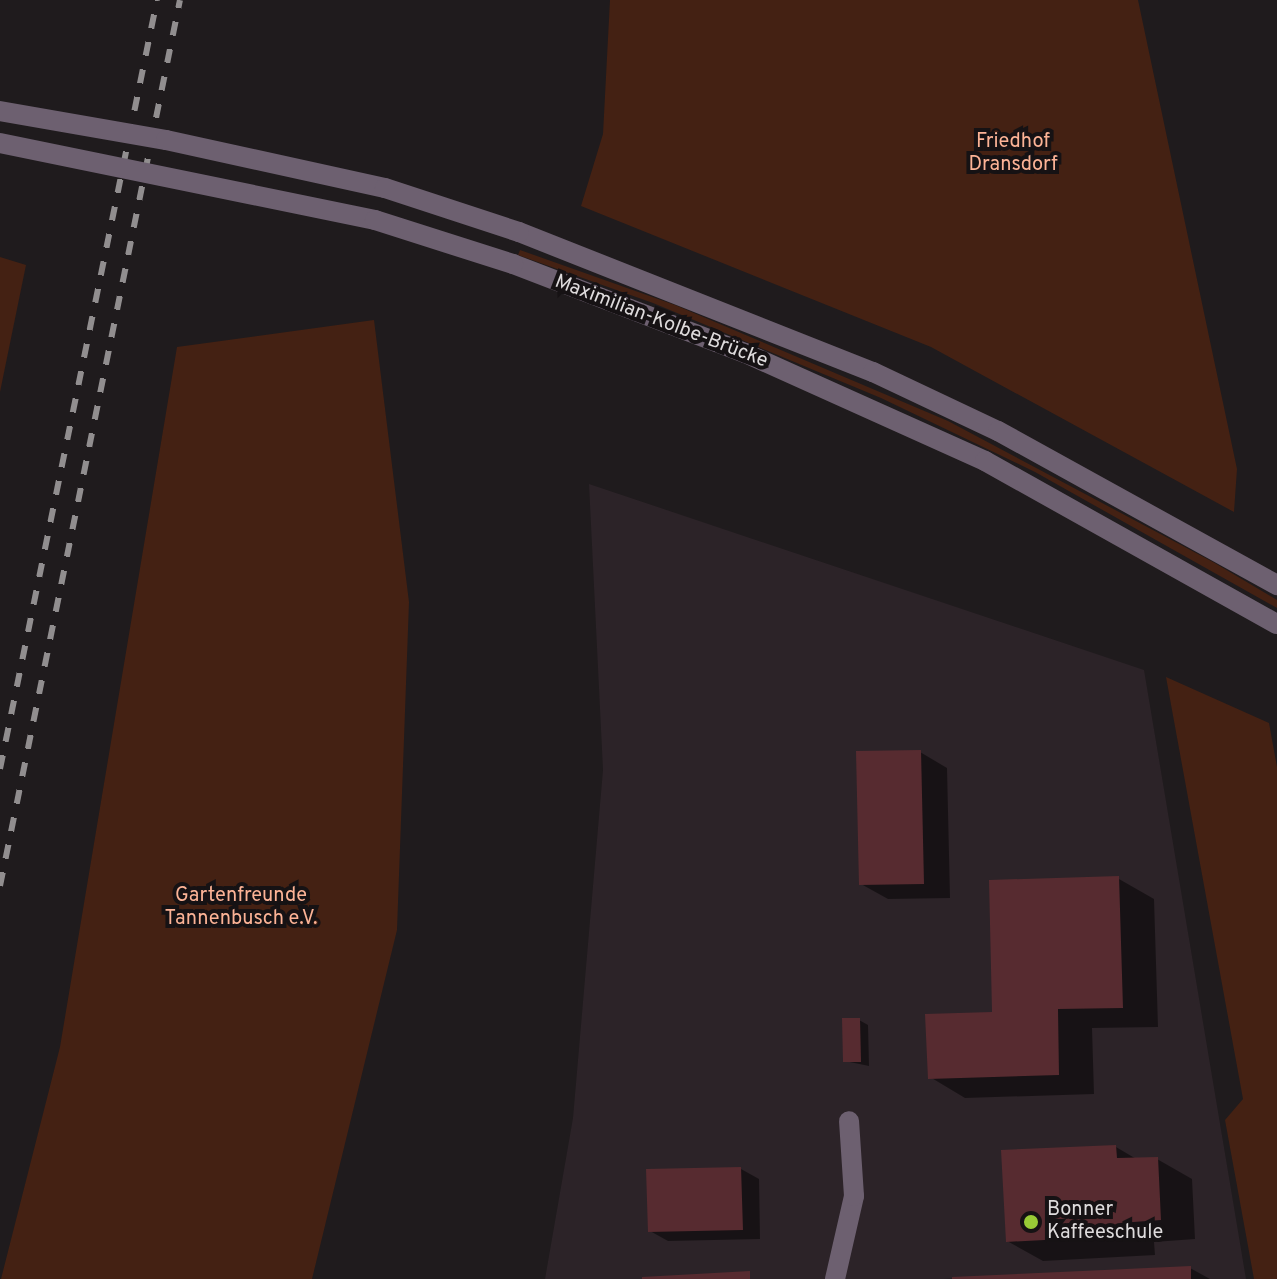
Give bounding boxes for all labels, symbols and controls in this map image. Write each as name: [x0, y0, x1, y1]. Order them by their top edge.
park label: Friedhof Dransdorf: [968, 130, 1058, 177]
street label: Maximilian-Kolbe-Brücke: [551, 270, 771, 374]
park label: Gartenfreunde Tannenbusch e.V.: [165, 884, 317, 931]
place label: Bonner Kaffeeschule: [1047, 1198, 1163, 1245]
marker: Bonner Kaffeeschule: [1022, 1213, 1040, 1231]

